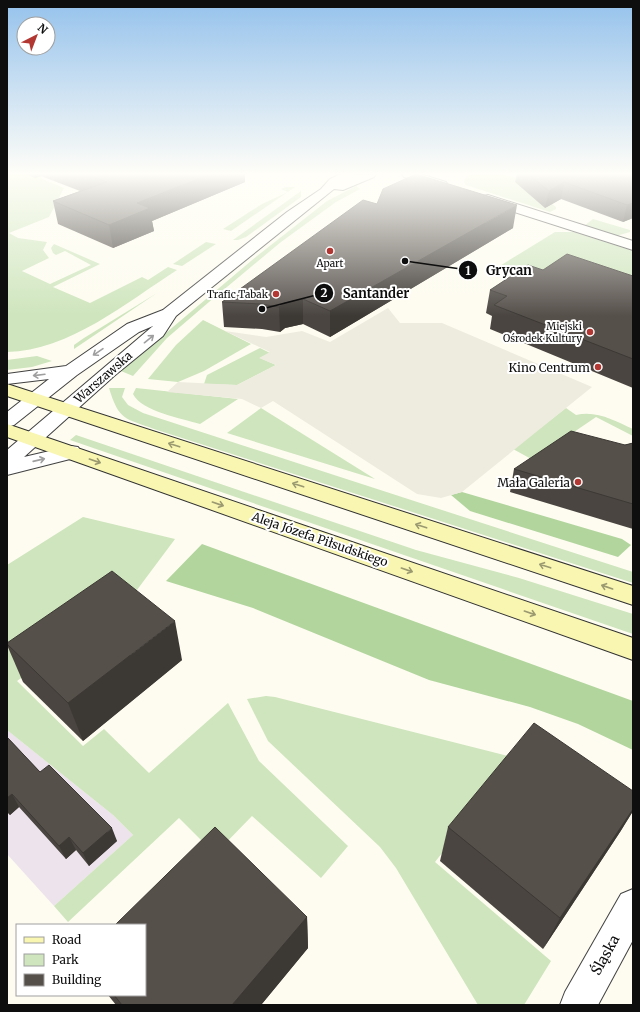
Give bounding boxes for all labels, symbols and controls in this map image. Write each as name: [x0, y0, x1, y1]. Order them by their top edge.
north arrow: [16, 16, 56, 56]
text: N: [35, 20, 51, 37]
marker: Apart: [325, 246, 335, 256]
place label: Apart: [316, 257, 344, 270]
callout: Grycan: [458, 258, 540, 283]
text: Grycan: [486, 262, 532, 279]
text: 1: [465, 263, 471, 278]
callout: Santander: [314, 281, 417, 306]
text: 2: [320, 285, 328, 300]
text: Santander: [343, 285, 409, 302]
place label: Trafic Tabak: [207, 288, 269, 301]
marker: Trafic Tabak: [271, 289, 281, 299]
place label: Miejski Ośrodek Kultury: [503, 320, 582, 345]
marker: Miejski Ośrodek Kultury: [585, 327, 595, 337]
one-way arrow: [143, 334, 154, 343]
street label: Warszawska: [70, 347, 136, 407]
one-way arrow: [93, 348, 104, 356]
place label: Kino Centrum: [508, 360, 590, 375]
marker: Kino Centrum: [593, 362, 603, 372]
one-way arrow: [33, 371, 46, 379]
one-way arrow: [168, 441, 181, 448]
one-way arrow: [32, 456, 45, 463]
one-way arrow: [89, 458, 102, 465]
place label: Mała Galeria: [497, 475, 571, 490]
marker: Mała Galeria: [573, 477, 583, 487]
one-way arrow: [292, 481, 304, 489]
one-way arrow: [211, 501, 224, 508]
street label: Aleja Józefa Piłsudskiego: [249, 508, 390, 569]
one-way arrow: [415, 522, 428, 529]
one-way arrow: [539, 562, 551, 570]
one-way arrow: [401, 566, 413, 574]
one-way arrow: [602, 583, 614, 591]
one-way arrow: [523, 609, 535, 617]
legend: [16, 924, 146, 996]
street label: Śląska: [587, 931, 624, 978]
text: Road: [52, 932, 81, 947]
text: Park: [52, 952, 79, 967]
text: Building: [52, 972, 102, 987]

